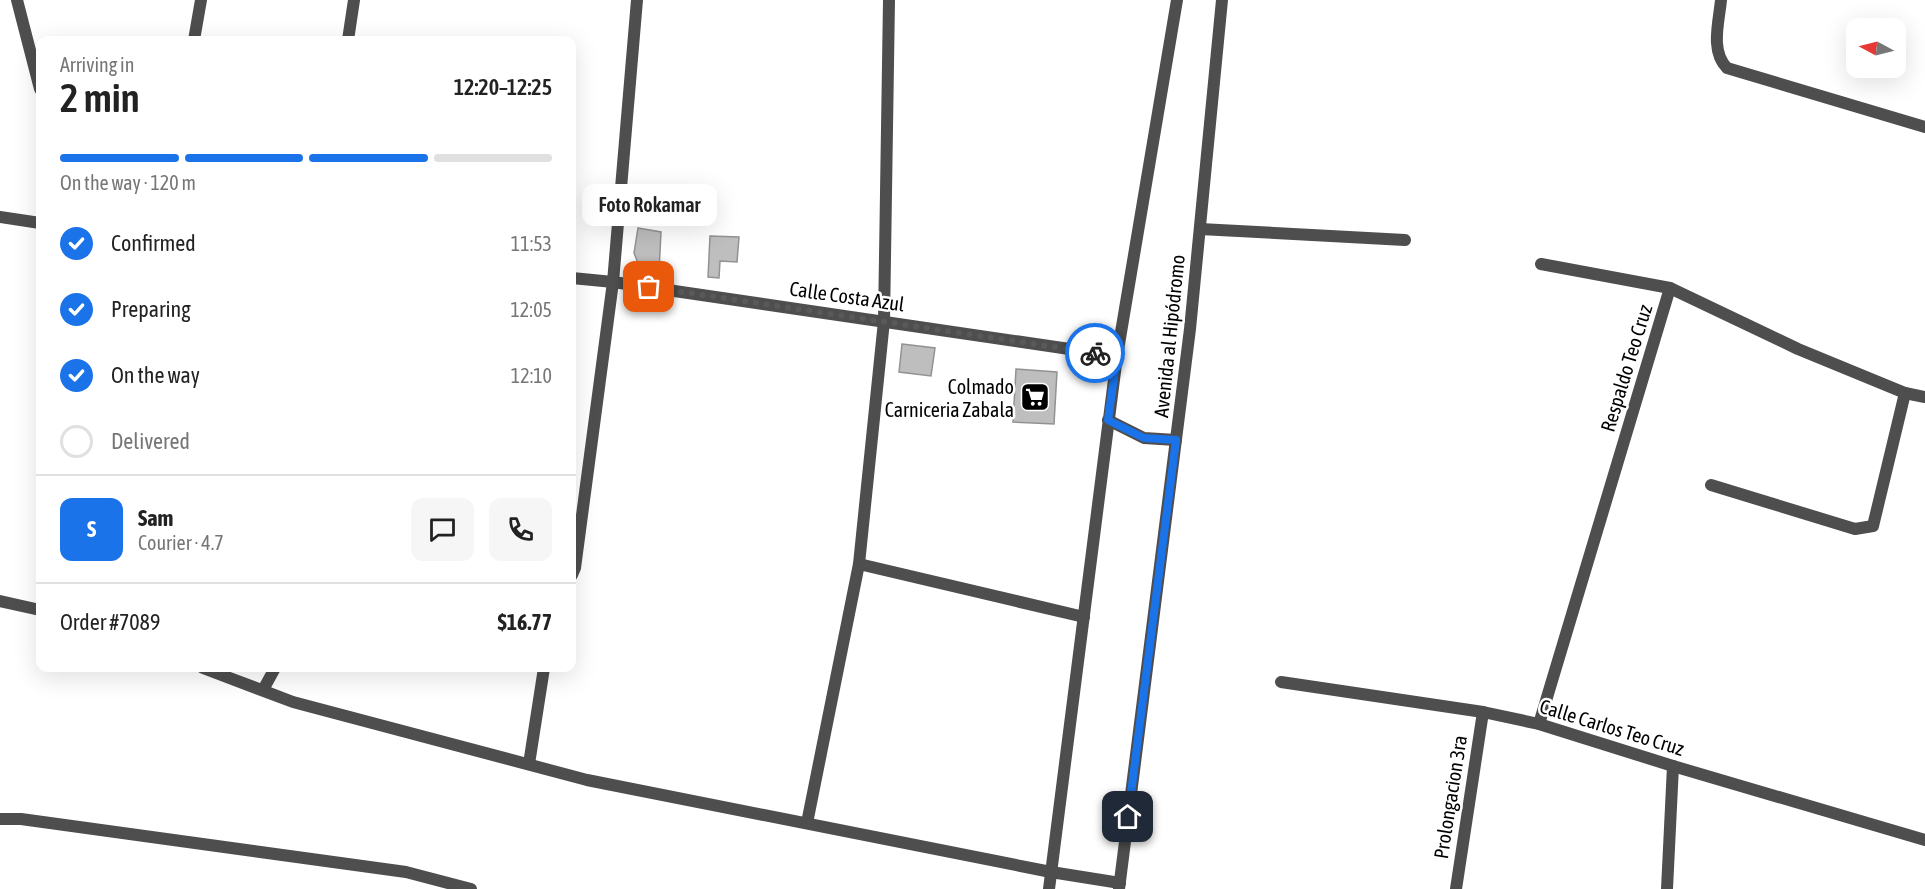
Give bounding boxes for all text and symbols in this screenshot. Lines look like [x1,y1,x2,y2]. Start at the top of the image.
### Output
north arrow [1846,18,1906,78]
map controls [1846,18,1906,78]
text: Arriving in [60,53,134,76]
text: 12:20–12:25 [454,74,552,100]
text: 2 min [60,76,140,120]
text: On the way · 120 m [60,171,196,194]
callout: Foto Rokamar [582,185,716,227]
text: Foto Rokamar [599,193,700,216]
icon: check [60,227,93,260]
text: Confirmed [111,230,196,256]
text: 11:53 [511,232,552,255]
street label: Avenida al Hipódromo [1149,253,1189,419]
pin [623,261,674,312]
icon: bag [632,270,665,303]
street label: Calle Costa Azul [788,277,907,316]
icon: check [60,293,93,326]
text: Preparing [111,296,191,322]
text: 12:05 [510,298,552,321]
street label: Respaldo Teo Cruz [1596,301,1656,435]
courier [1065,323,1125,383]
icon: bike [1079,337,1112,370]
icon: check [60,359,93,392]
text: On the way [111,362,200,388]
text: 12:10 [511,364,552,387]
place label: Colmado Carniceria Zabala [885,375,1014,421]
supermarket icon: Colmado Carniceria Zabala [1019,381,1051,413]
text: Delivered [111,428,190,454]
button: chat [411,498,474,561]
button: phone [489,498,552,561]
text: Sam [138,505,173,531]
text: S [87,516,96,542]
text: Courier · 4.7 [138,531,224,554]
text: Order #7089 [60,609,160,635]
text: $16.77 [497,609,552,635]
street label: Calle Carlos Teo Cruz [1537,694,1687,760]
street label: Prolongacion 3ra [1429,734,1471,860]
pin [1102,791,1153,842]
icon: home [1111,800,1144,833]

